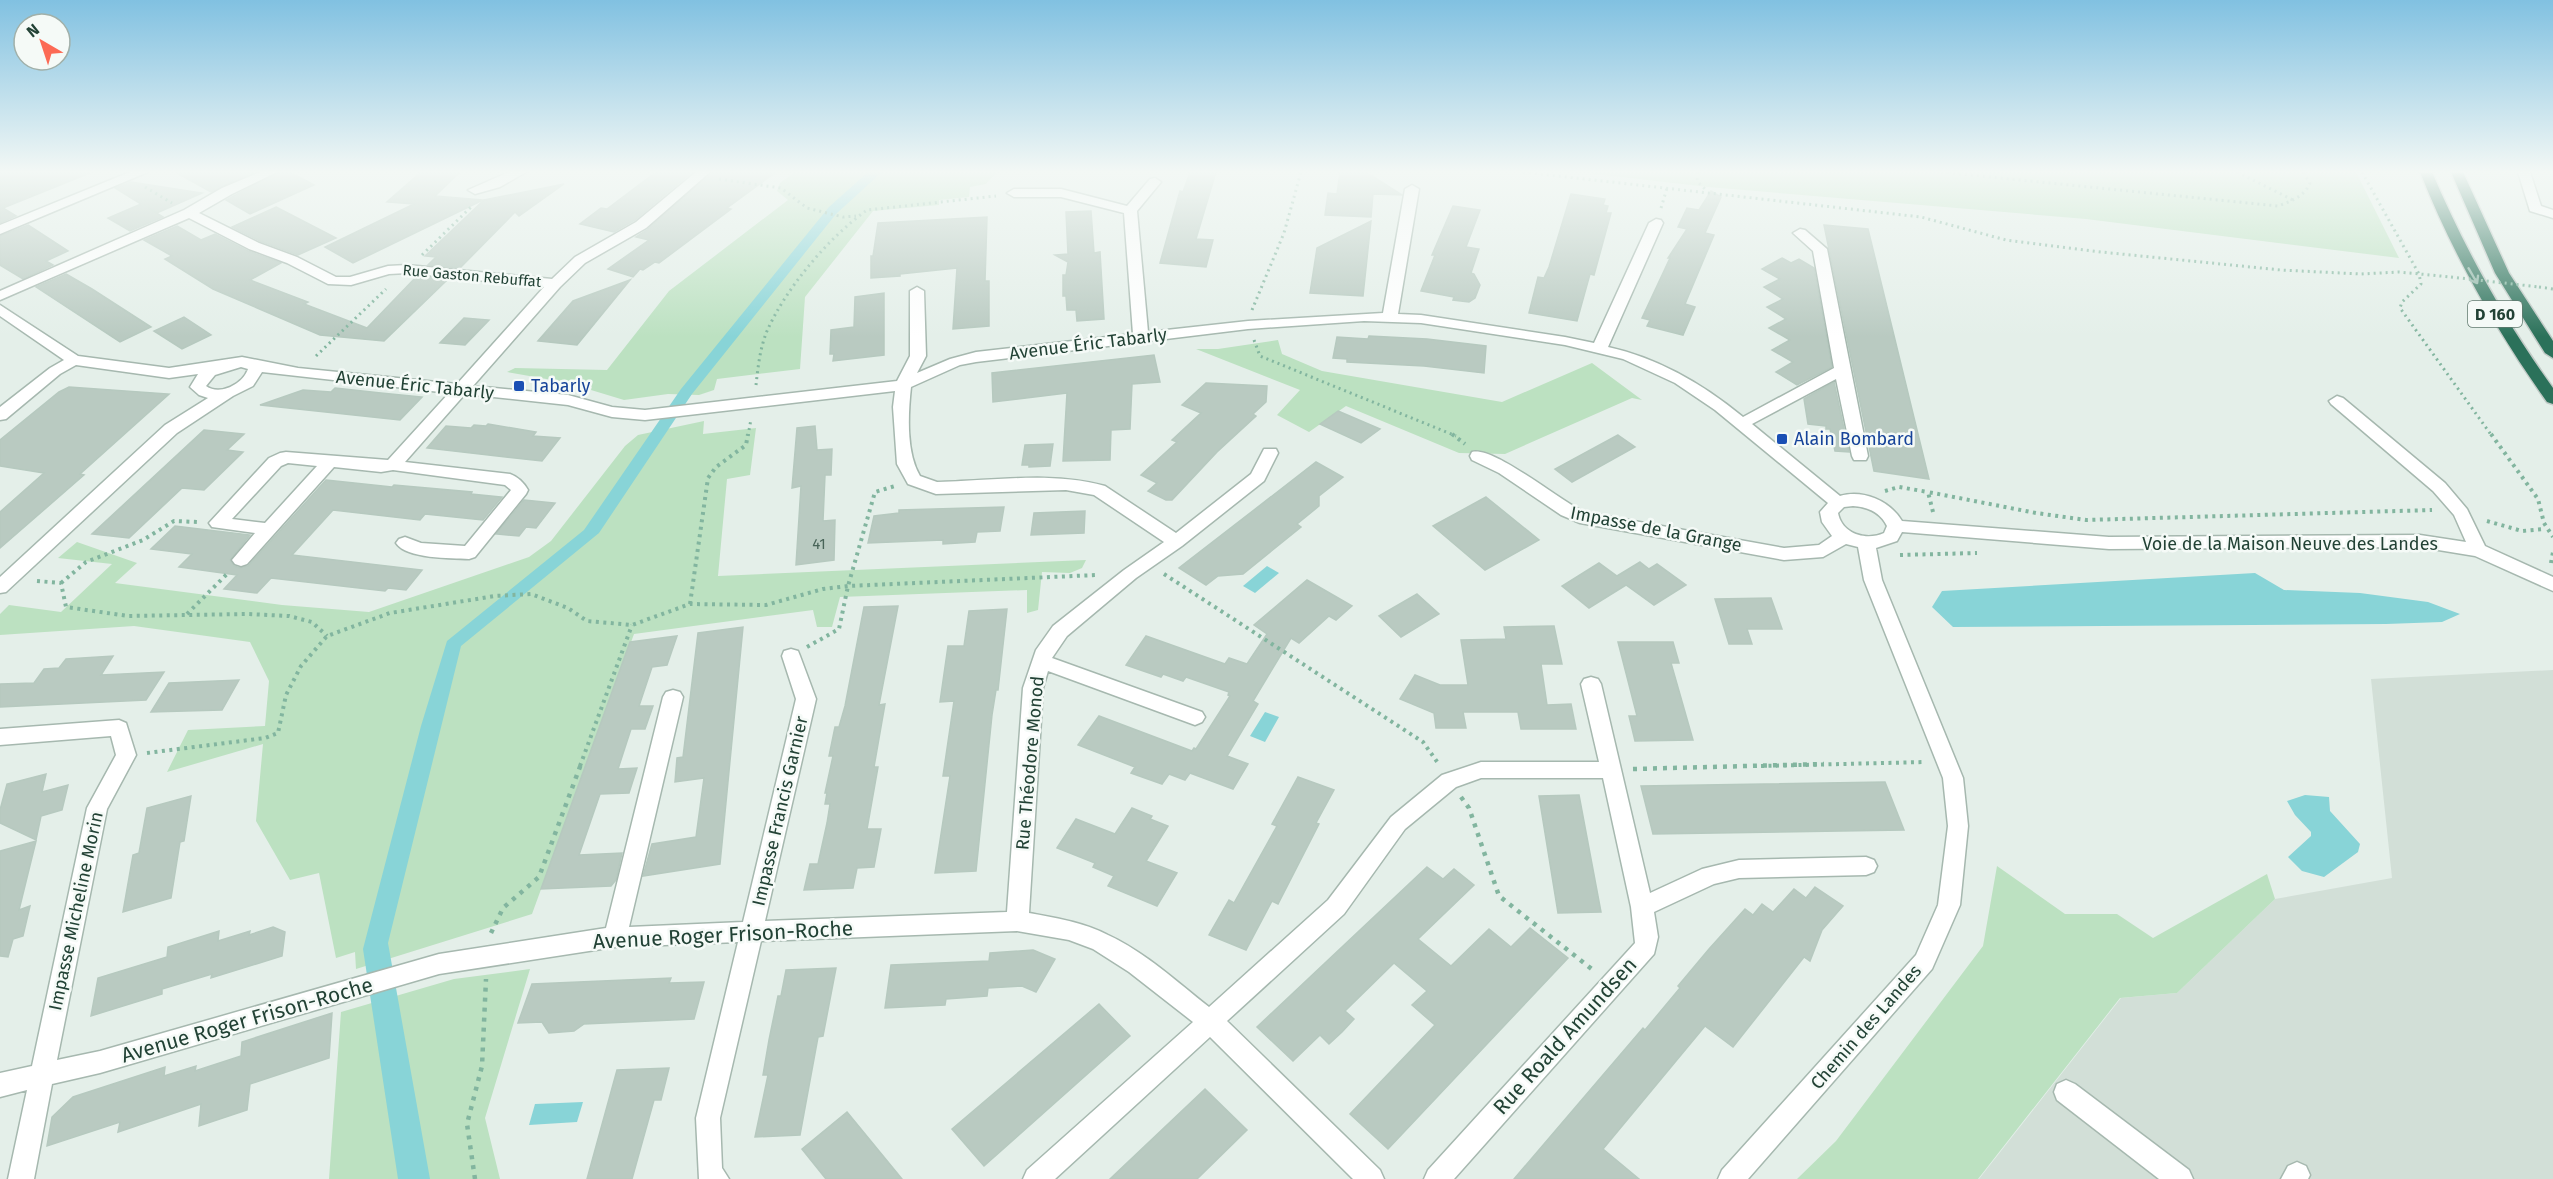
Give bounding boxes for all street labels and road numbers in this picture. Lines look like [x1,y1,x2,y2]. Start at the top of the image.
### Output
street label: Rue Gaston Rebuffat [402,261,543,291]
road number: D 160 [2468,301,2522,327]
street label: Avenue Éric Tabarly [1008,322,1168,365]
street label: Avenue Éric Tabarly [335,365,495,404]
street label: Impasse de la Grange [1568,502,1744,556]
street label: Voie de la Maison Neuve des Landes [2142,533,2438,555]
street label: Rue Théodore Monod [1011,675,1049,851]
street label: Impasse Francis Garnier [747,714,813,908]
street label: Impasse Micheline Morin [44,810,108,1012]
street label: Avenue Roger Frison-Roche [592,915,854,955]
street label: Rue Roald Amundsen [1488,952,1642,1120]
street label: Chemin des Landes [1806,960,1926,1094]
street label: Avenue Roger Frison-Roche [118,972,376,1068]

